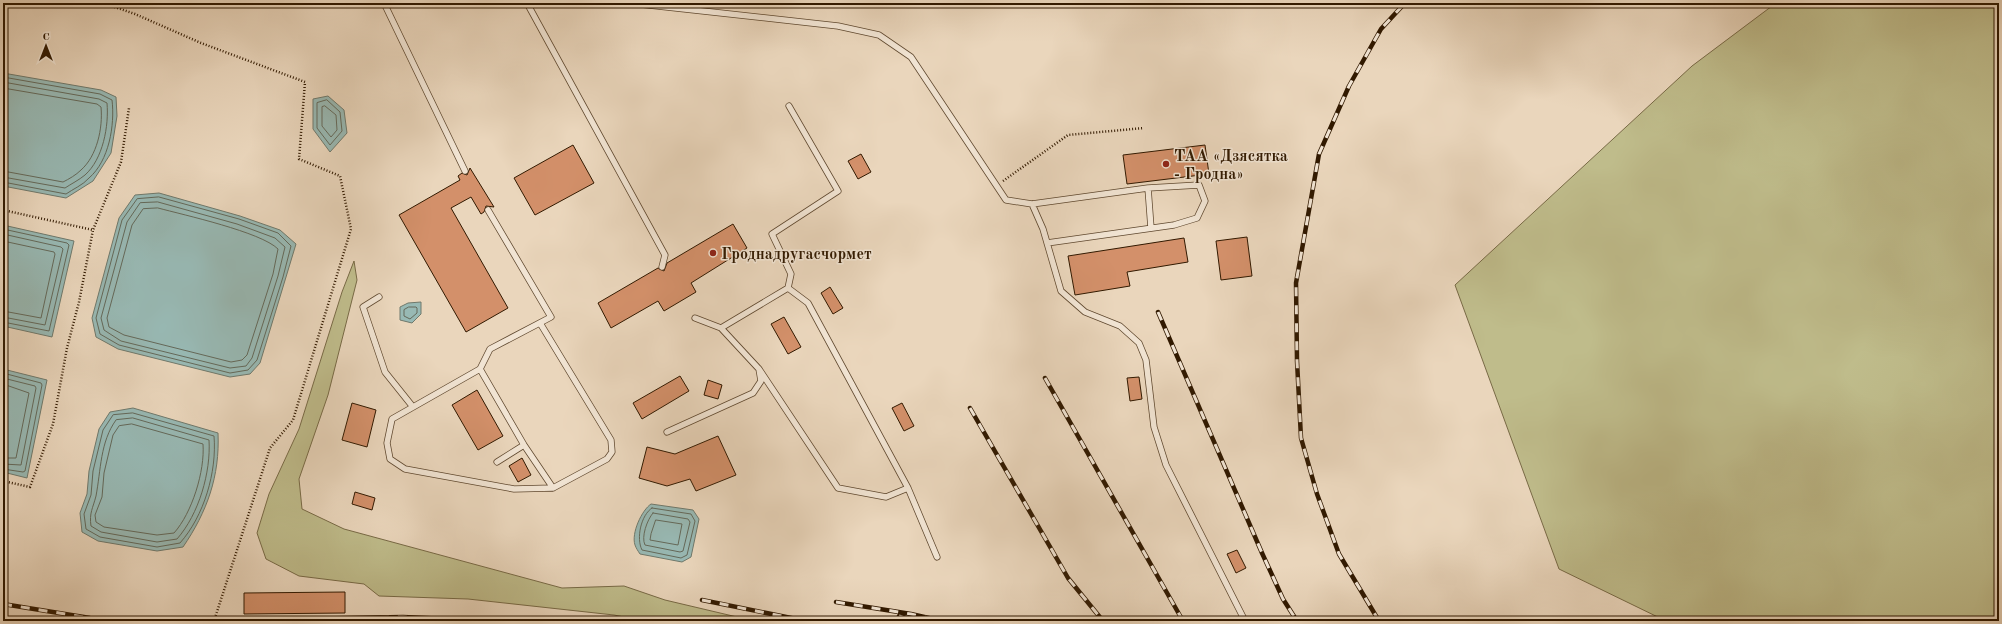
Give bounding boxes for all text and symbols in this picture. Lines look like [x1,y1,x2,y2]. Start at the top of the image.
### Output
north arrow [26,26,66,66]
text: С [42,32,50,43]
place label: ТАА «Дзясятка - Гродна» [1174,149,1288,183]
marker: ТАА «Дзясятка - Гродна» [1161,159,1171,169]
place label: Гроднадругасчормет [721,247,872,263]
marker: Гроднадругасчормет [708,248,718,258]

